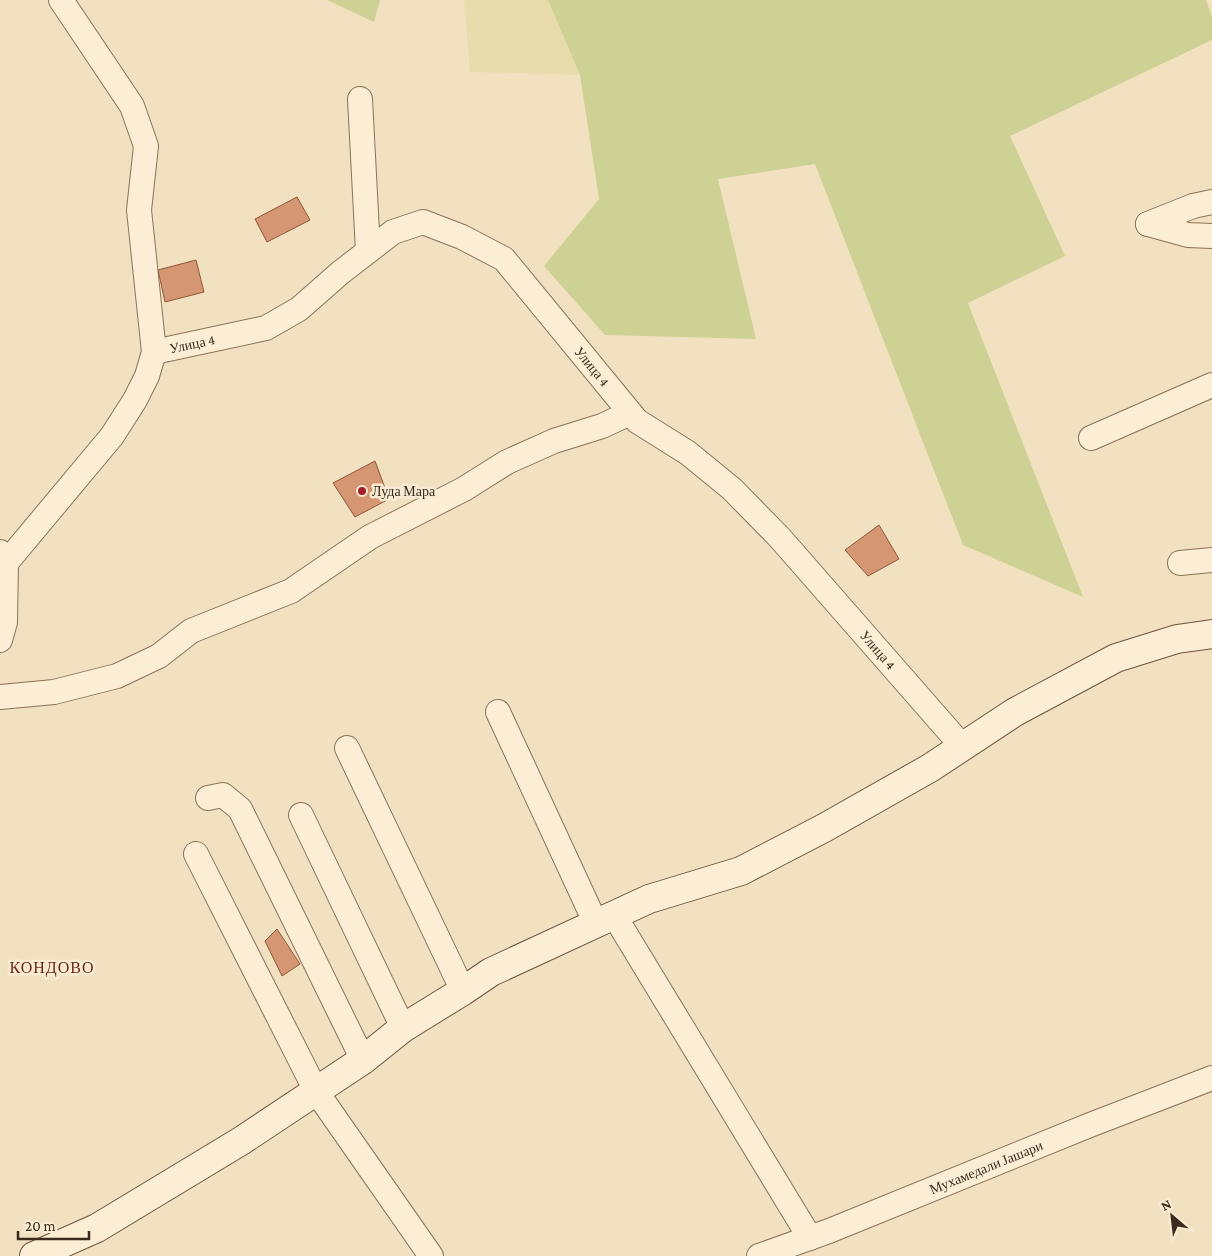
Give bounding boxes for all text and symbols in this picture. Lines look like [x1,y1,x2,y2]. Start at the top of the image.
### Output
street label: Улица 4 [168,331,216,357]
street label: Улица 4 [571,343,613,389]
place label: Луда Мара [372,483,436,499]
marker: Луда Мара [356,485,368,497]
street label: Улица 4 [857,627,899,673]
district label: КОНДОВО [9,959,95,977]
street label: Мухамедали Јашари [927,1137,1046,1197]
north arrow [1147,1191,1197,1241]
text: N [1158,1195,1174,1214]
scale bar [18,1208,89,1240]
text: 20 m [25,1218,56,1234]

